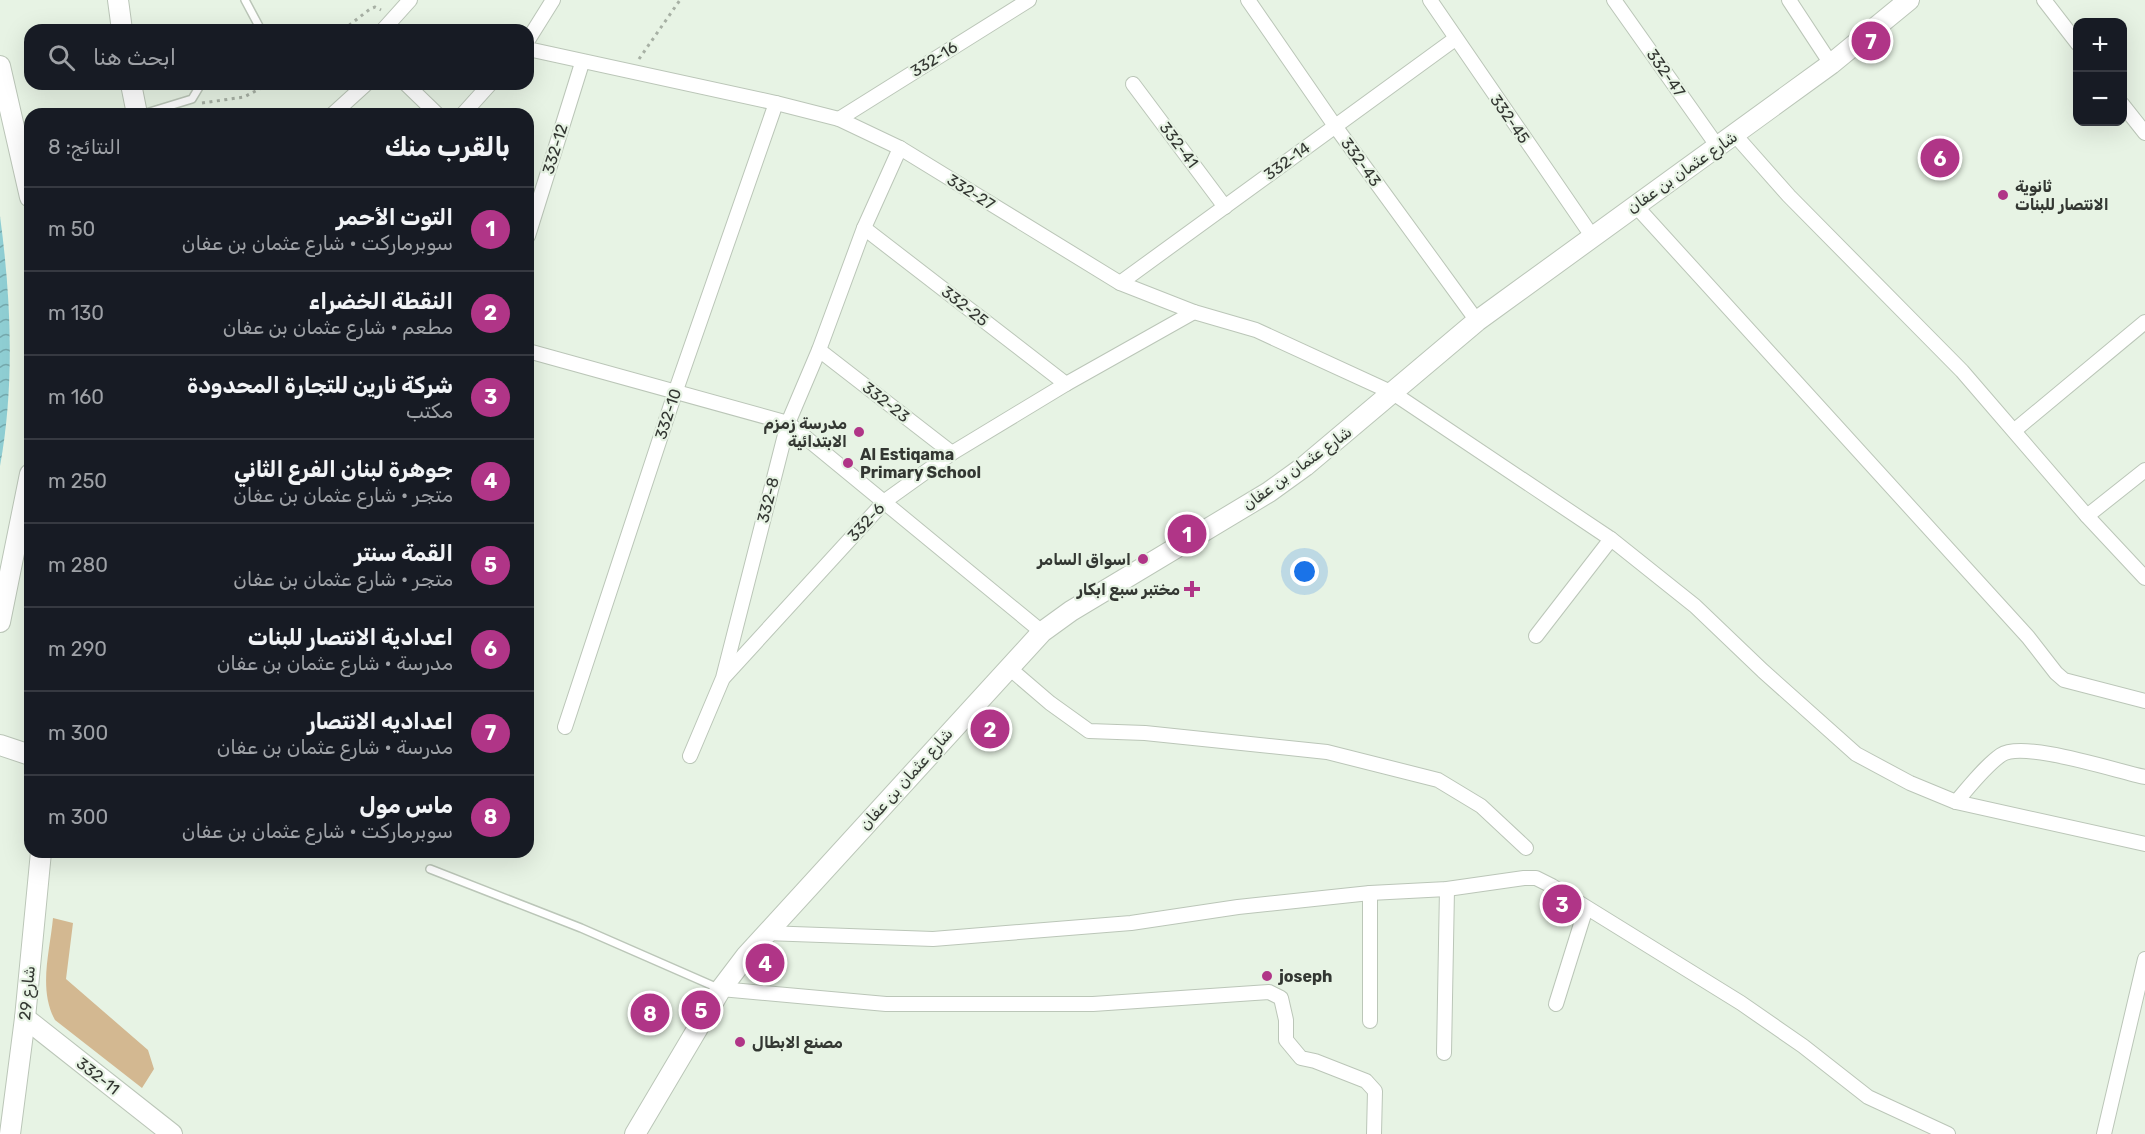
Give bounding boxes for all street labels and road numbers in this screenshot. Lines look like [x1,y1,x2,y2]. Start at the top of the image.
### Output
street label: 332-16 [907,37,961,81]
street label: 332-47 [1643,45,1689,101]
street label: 332-45 [1486,91,1534,147]
street label: 332-41 [1156,118,1202,172]
street label: 332-12 [538,122,572,176]
street label: شارع عثمان بن عفان [1623,127,1742,219]
street label: 332-43 [1337,134,1385,190]
street label: 332-14 [1260,138,1314,184]
street label: 332-27 [944,170,998,214]
street label: 332-25 [938,282,992,330]
street label: 332-23 [859,378,913,426]
street label: 332-10 [651,386,685,442]
street label: شارع عثمان بن عفان [1239,422,1357,516]
street label: 332-8 [753,475,783,525]
street label: 332-6 [843,499,889,545]
street label: شارع عثمان بن عفان [855,724,958,835]
street label: شارع 29 [15,965,41,1021]
street label: 332-11 [73,1053,123,1099]

